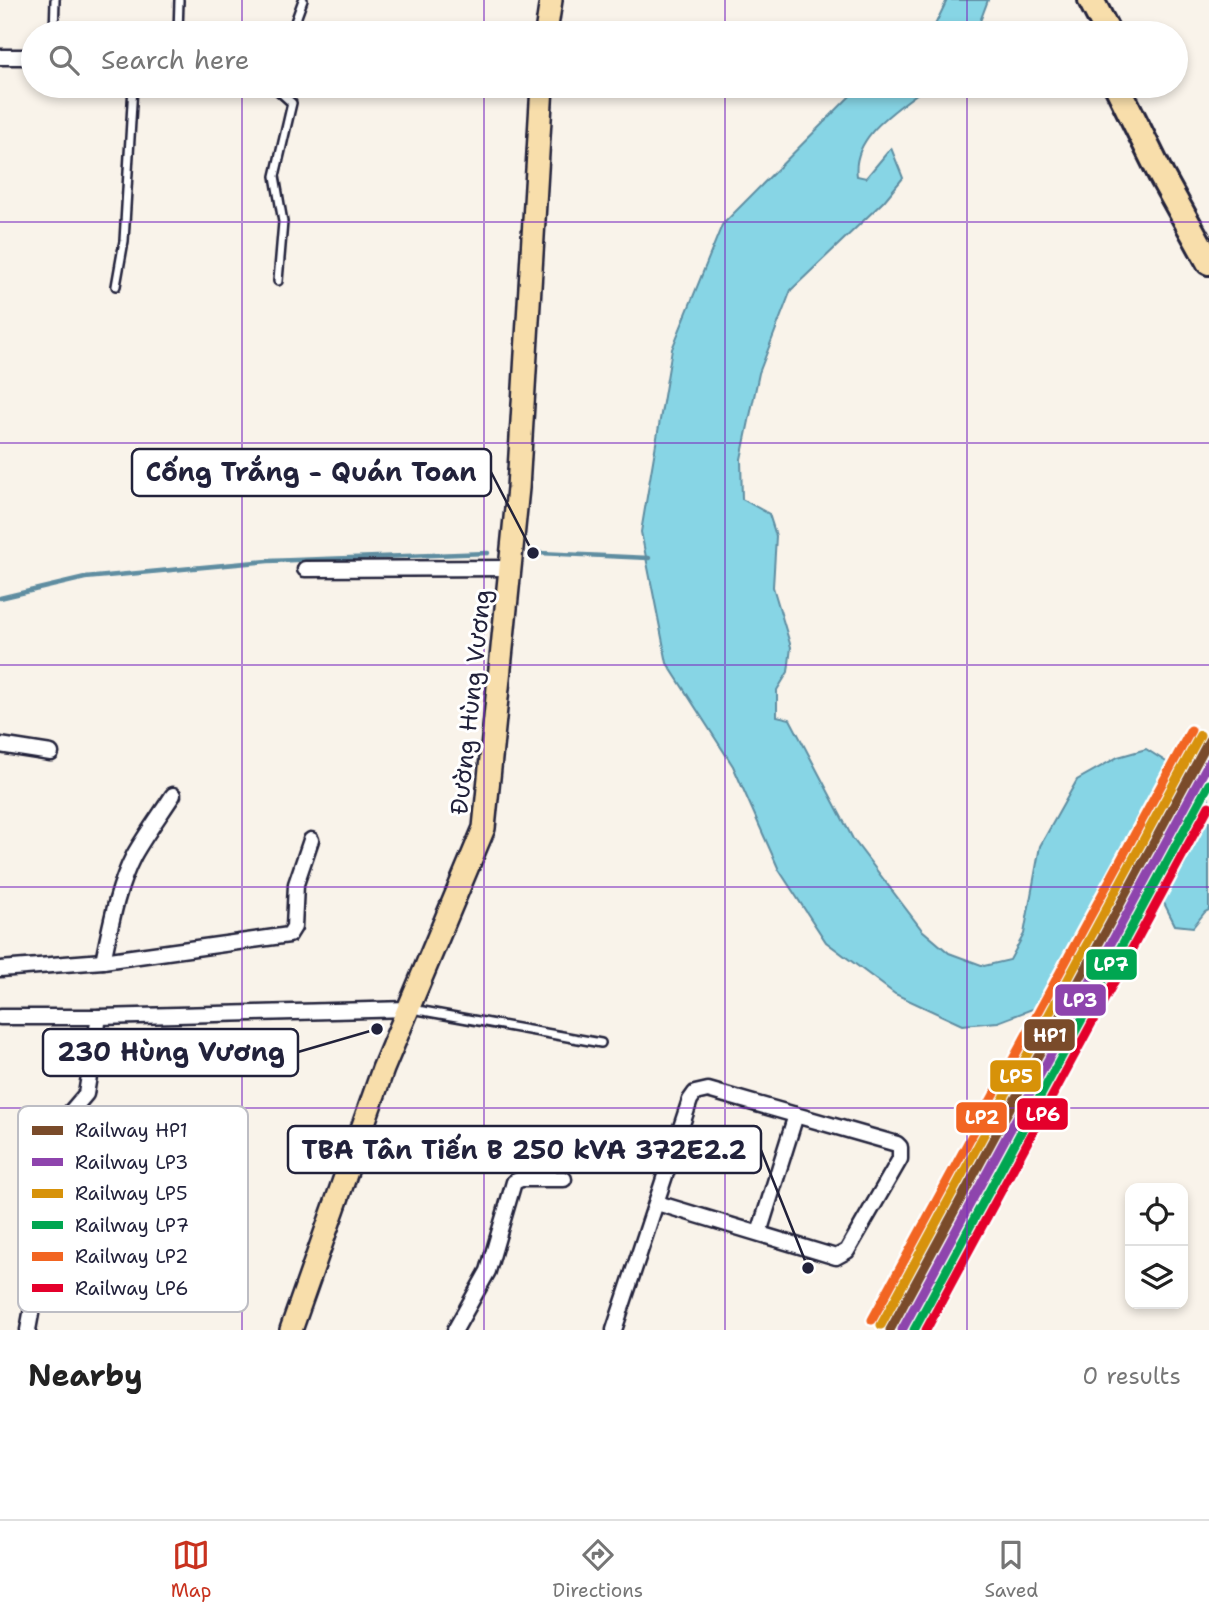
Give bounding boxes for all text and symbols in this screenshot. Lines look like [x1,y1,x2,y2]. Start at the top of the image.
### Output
search box [21,21,1188,98]
icon: search [45,41,83,79]
text: Search here [101,42,250,77]
callout: Cống Trắng - Quán Toan [132,449,491,496]
text: Cống Trắng - Quán Toan [146,454,476,489]
street label: Đường Hùng Vương [443,588,499,816]
line badge: LP7 [1085,948,1138,981]
text: LP7 [1093,952,1129,977]
line badge: LP3 [1054,983,1107,1017]
text: LP3 [1063,988,1097,1013]
line badge: HP1 [1023,1018,1076,1052]
text: HP1 [1033,1023,1067,1048]
callout: 230 Hùng Vương [43,1029,298,1076]
text: 230 Hùng Vương [57,1034,285,1069]
line badge: LP5 [989,1059,1042,1093]
text: LP5 [999,1064,1033,1089]
line badge: LP6 [1016,1097,1069,1131]
line badge: LP2 [955,1101,1008,1134]
text: LP6 [1026,1102,1060,1127]
text: LP2 [965,1105,999,1130]
legend [18,1106,248,1312]
text: Railway HP1 [75,1118,188,1143]
callout: TBA Tân Tiến B 250 kVA 372E2.2 [288,1126,761,1173]
text: TBA Tân Tiến B 250 kVA 372E2.2 [302,1132,747,1167]
text: Railway LP3 [75,1150,188,1175]
text: Railway LP5 [75,1181,188,1206]
map controls [1125,1183,1188,1309]
button: locate [1125,1183,1188,1246]
text: Railway LP7 [75,1213,189,1238]
text: Railway LP2 [75,1244,188,1269]
button: layers [1125,1246,1188,1309]
text: Railway LP6 [75,1276,189,1301]
text: Nearby [28,1355,143,1396]
text: 0 results [1082,1361,1181,1391]
tab: Map [171,1536,211,1603]
tab: Directions [553,1536,643,1603]
tab: Saved [984,1536,1038,1603]

